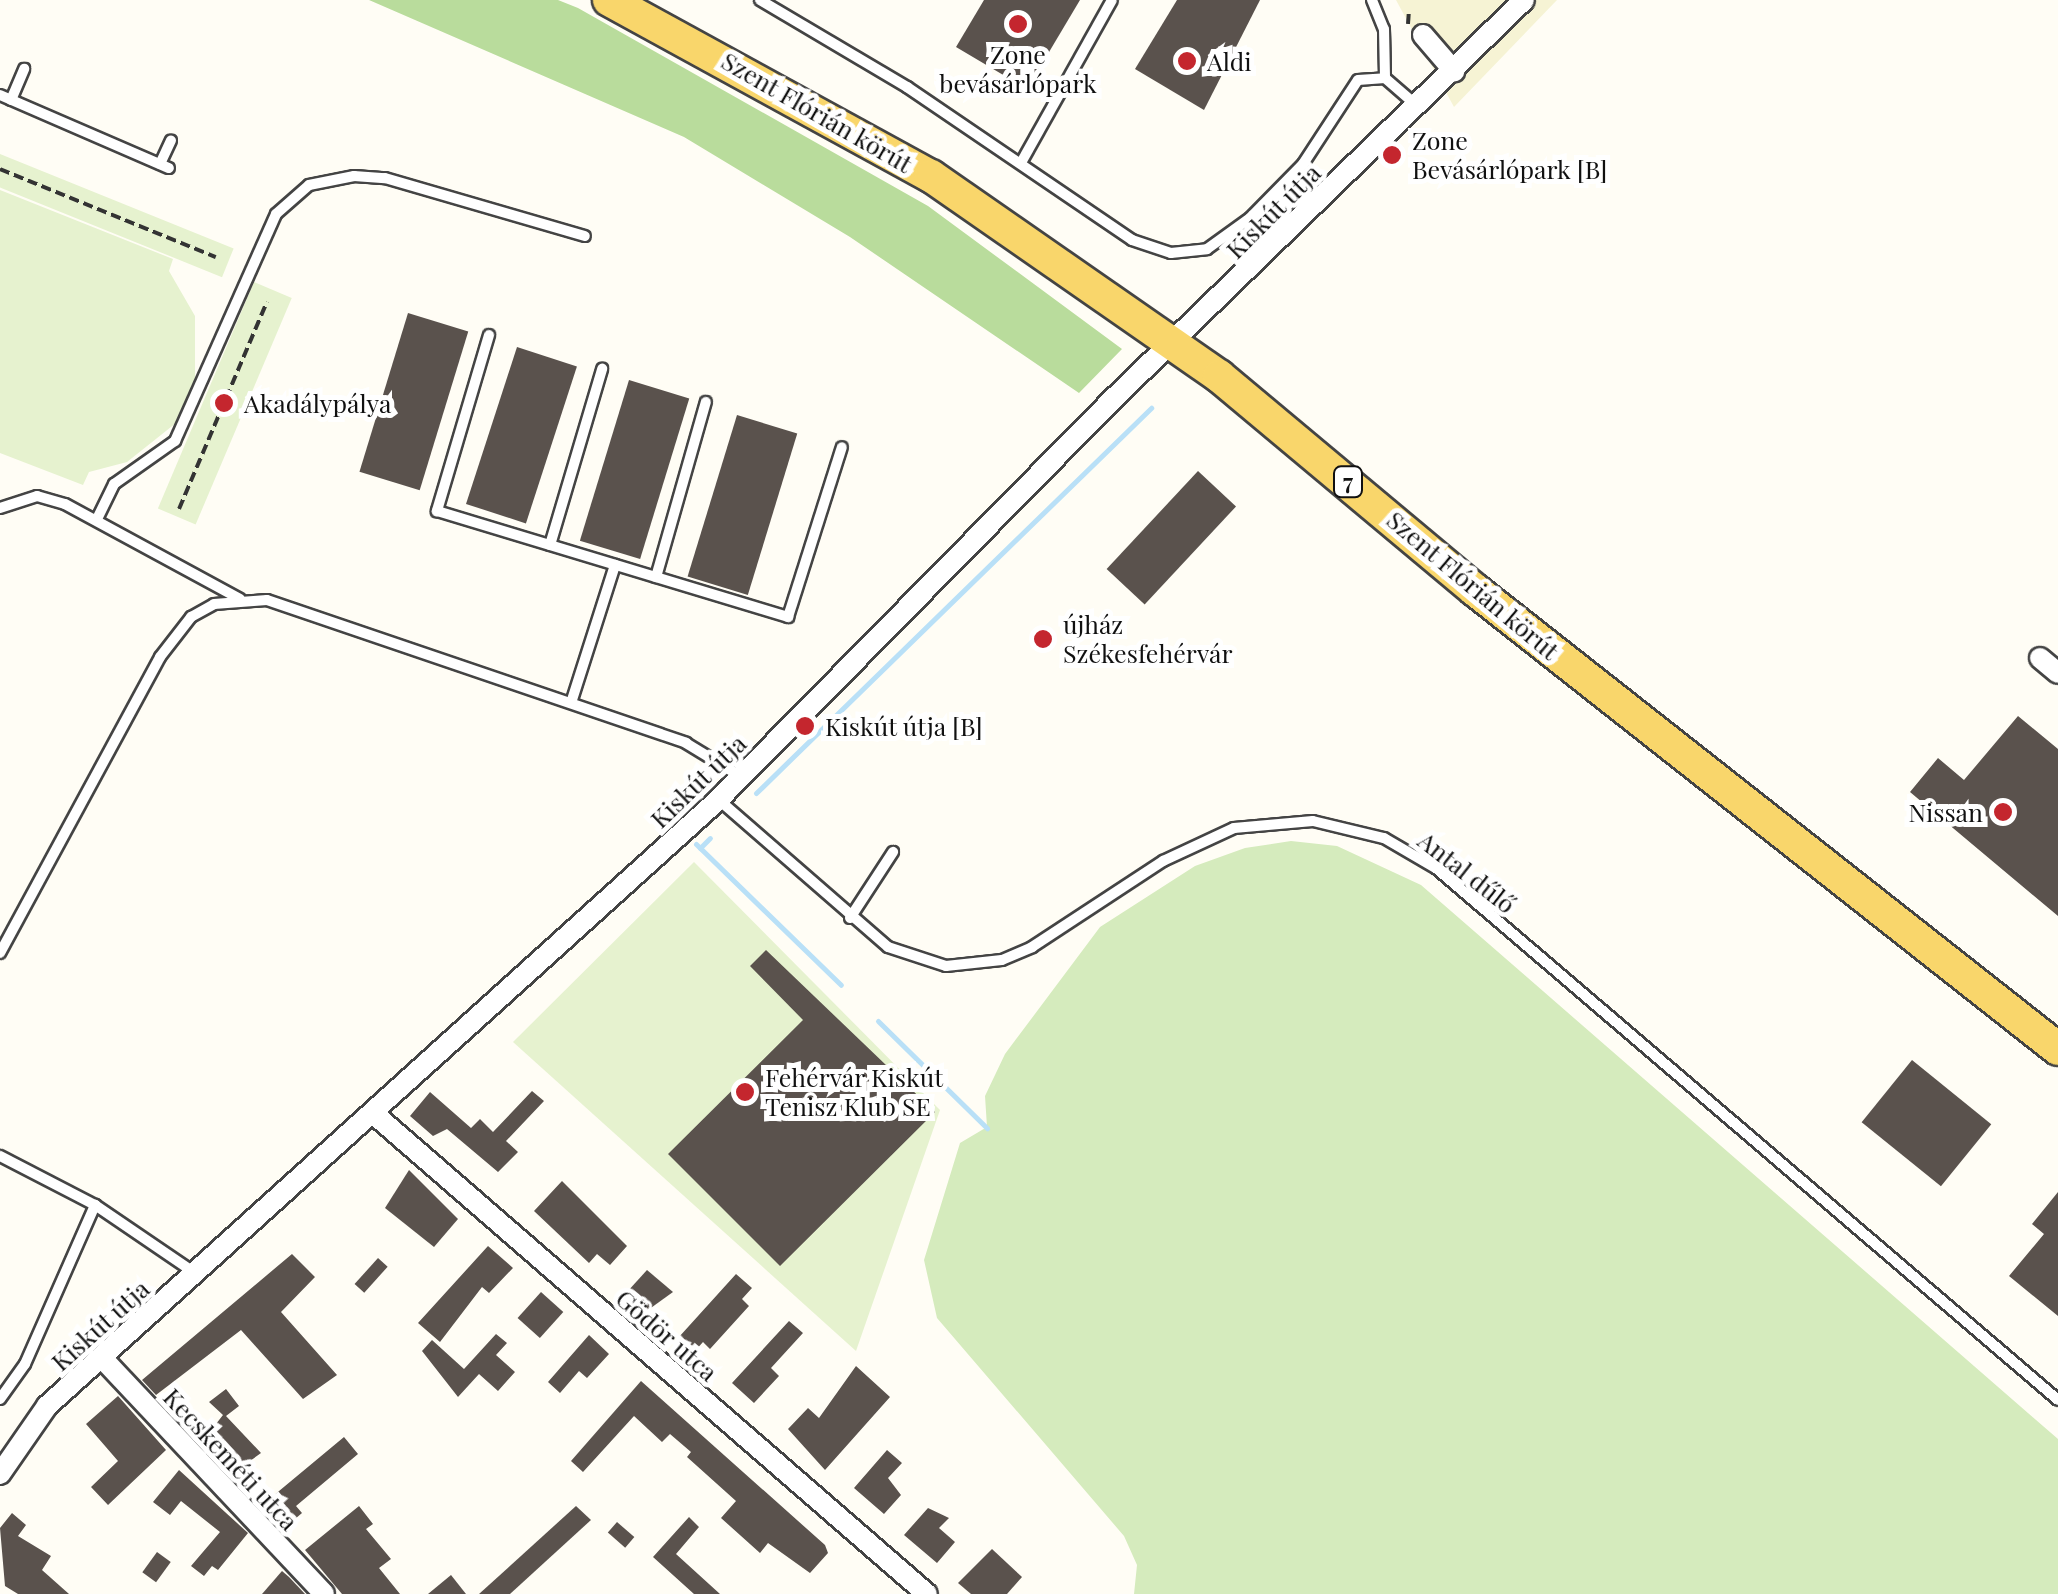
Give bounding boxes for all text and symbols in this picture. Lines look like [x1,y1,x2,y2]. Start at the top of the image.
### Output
marker: Zone bevásárlópark [1007,13,1029,35]
place label: Zone bevásárlópark [939,40,1097,99]
street label: Szent Flórián körút [716,45,918,179]
place label: Aldi [1207,46,1251,76]
marker: Aldi [1176,50,1198,72]
place label: Zone Bevásárlópark [B] [1412,126,1608,185]
marker: Zone Bevásárlópark [B] [1381,144,1403,166]
street label: Kiskút útja [1219,157,1327,265]
place label: Akadálypálya [244,388,391,418]
marker: Akadálypálya [213,392,235,414]
road number: 7 [1330,465,1366,499]
street label: Szent Flórián körút [1381,504,1565,666]
place label: újház Székesfehérvár [1063,610,1233,669]
marker: újház Székesfehérvár [1032,628,1054,650]
place label: Kiskút útja [B] [825,711,983,741]
marker: Kiskút útja [B] [794,715,816,737]
street label: Kiskút útja [644,728,752,834]
place label: Nissan [1909,797,1983,827]
marker: Nissan [1992,801,2014,823]
street label: Antal dűlő [1412,825,1522,919]
place label: Fehérvár Kiskút Tenisz Klub SE [765,1063,944,1122]
marker: Fehérvár Kiskút Tenisz Klub SE [734,1081,756,1103]
street label: Kiskút útja [45,1273,155,1377]
street label: Gödör utca [610,1283,724,1387]
street label: Kecskeméti utca [158,1382,304,1536]

